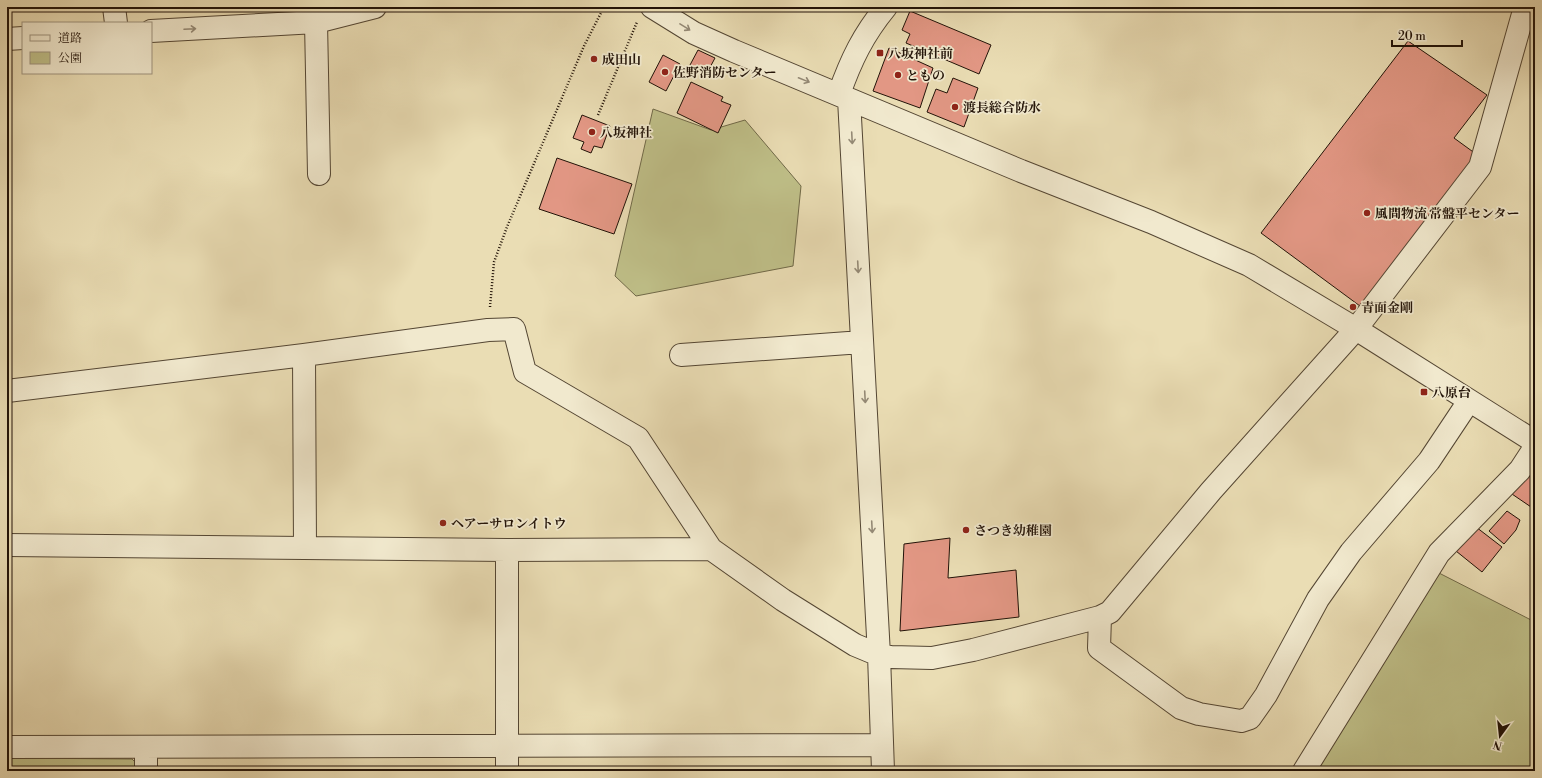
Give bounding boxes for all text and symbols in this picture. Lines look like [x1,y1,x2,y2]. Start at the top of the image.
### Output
legend [22,22,152,74]
scale bar [1392,22,1462,48]
one-way arrow [679,24,691,32]
one-way arrow [183,25,196,33]
text: 20 m [1398,29,1426,44]
text: 道路 [58,31,82,46]
place label: 八坂神社前 [888,46,953,62]
marker: 八坂神社前 [875,48,885,58]
text: 公園 [58,51,82,66]
place label: 成田山 [602,52,641,68]
marker: 成田山 [589,54,599,64]
place label: 佐野消防センター [673,65,776,81]
marker: 佐野消防センター [660,67,670,77]
place label: ともの [906,68,945,84]
marker: ともの [893,70,903,80]
one-way arrow [798,77,810,84]
place label: 渡長総合防水 [963,100,1041,116]
marker: 渡長総合防水 [950,102,960,112]
place label: 八坂神社 [600,125,652,141]
marker: 八坂神社 [587,127,597,137]
one-way arrow [848,131,855,144]
place label: 風間物流 常盤平センター [1375,206,1520,222]
marker: 風間物流 常盤平センター [1362,208,1372,218]
one-way arrow [855,260,862,273]
place label: 青面金剛 [1361,300,1413,316]
marker: 青面金剛 [1348,302,1358,312]
place label: 八原台 [1432,385,1471,401]
marker: 八原台 [1419,387,1429,397]
one-way arrow [861,390,868,403]
place label: ヘアーサロンイトウ [451,516,567,532]
marker: ヘアーサロンイトウ [438,518,448,528]
one-way arrow [868,520,875,533]
place label: さつき幼稚園 [974,523,1052,539]
marker: さつき幼稚園 [961,525,971,535]
north arrow [1480,716,1520,756]
text: N [1491,737,1504,753]

